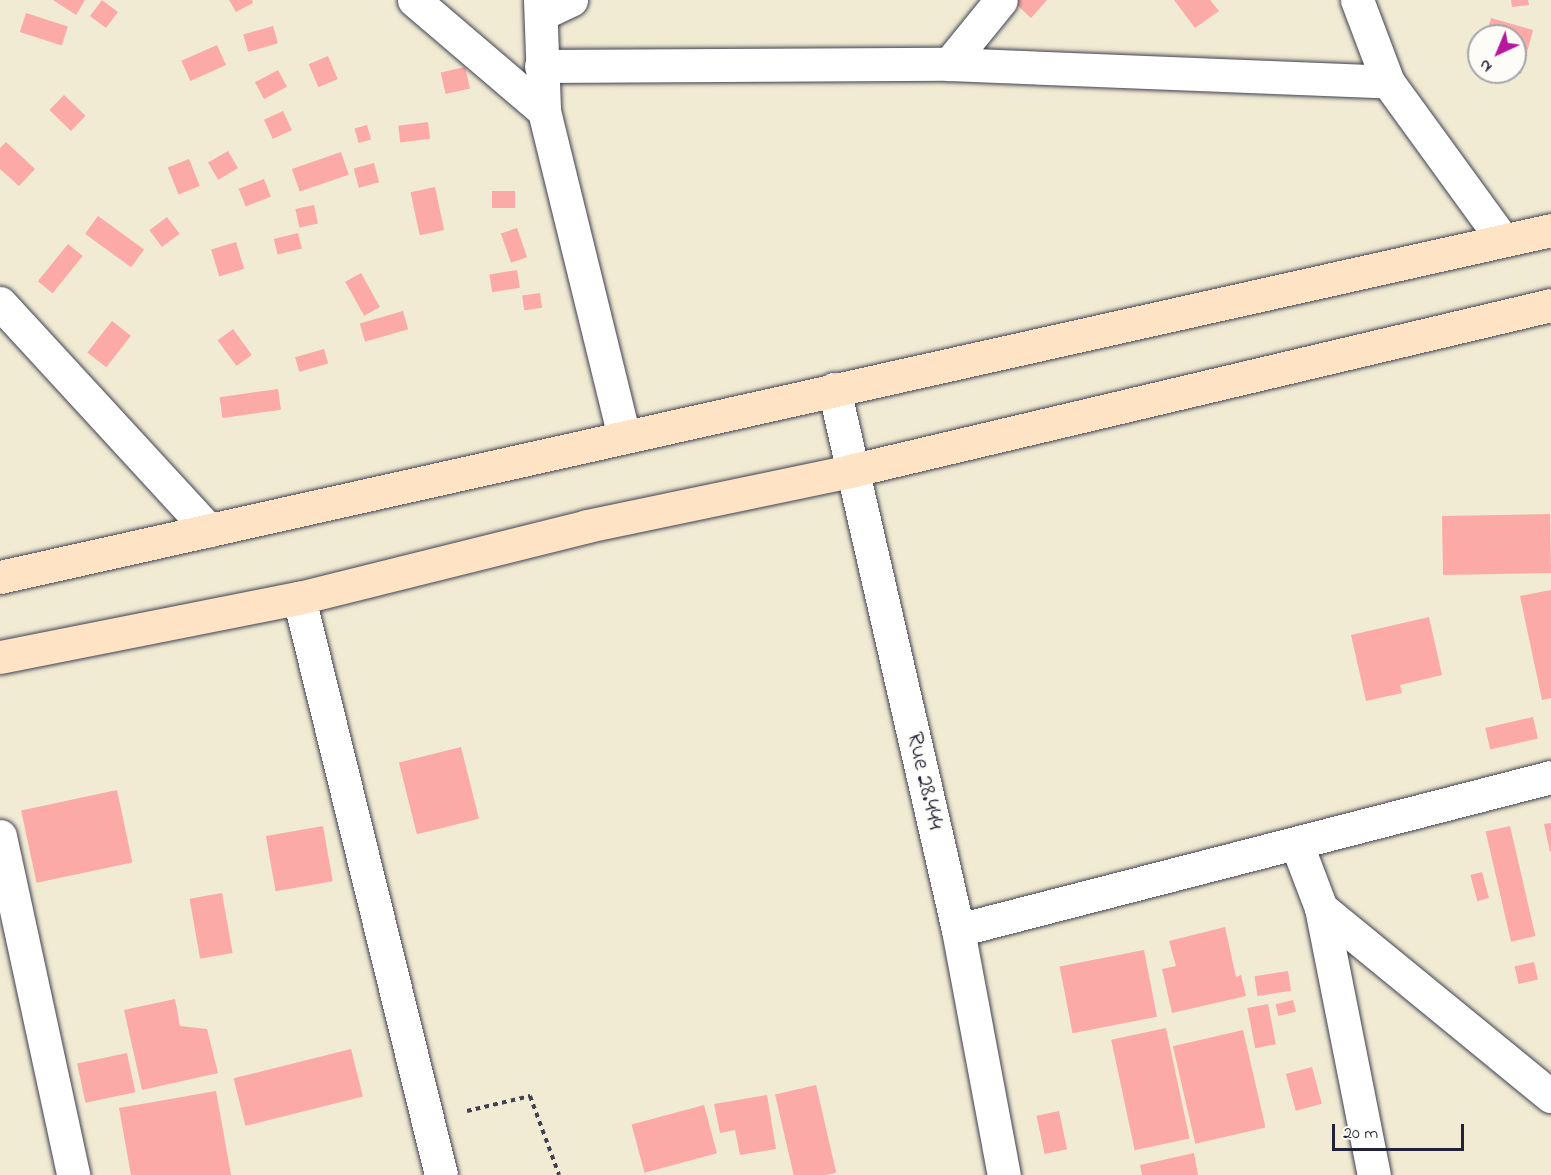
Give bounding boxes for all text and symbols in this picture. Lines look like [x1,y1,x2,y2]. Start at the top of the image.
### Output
north arrow [1467,24,1527,84]
text: N [1474,53,1498,78]
street label: Rue 28.444 [899,729,949,833]
scale bar [1335,1112,1467,1150]
text: 20 m [1343,1121,1378,1147]

